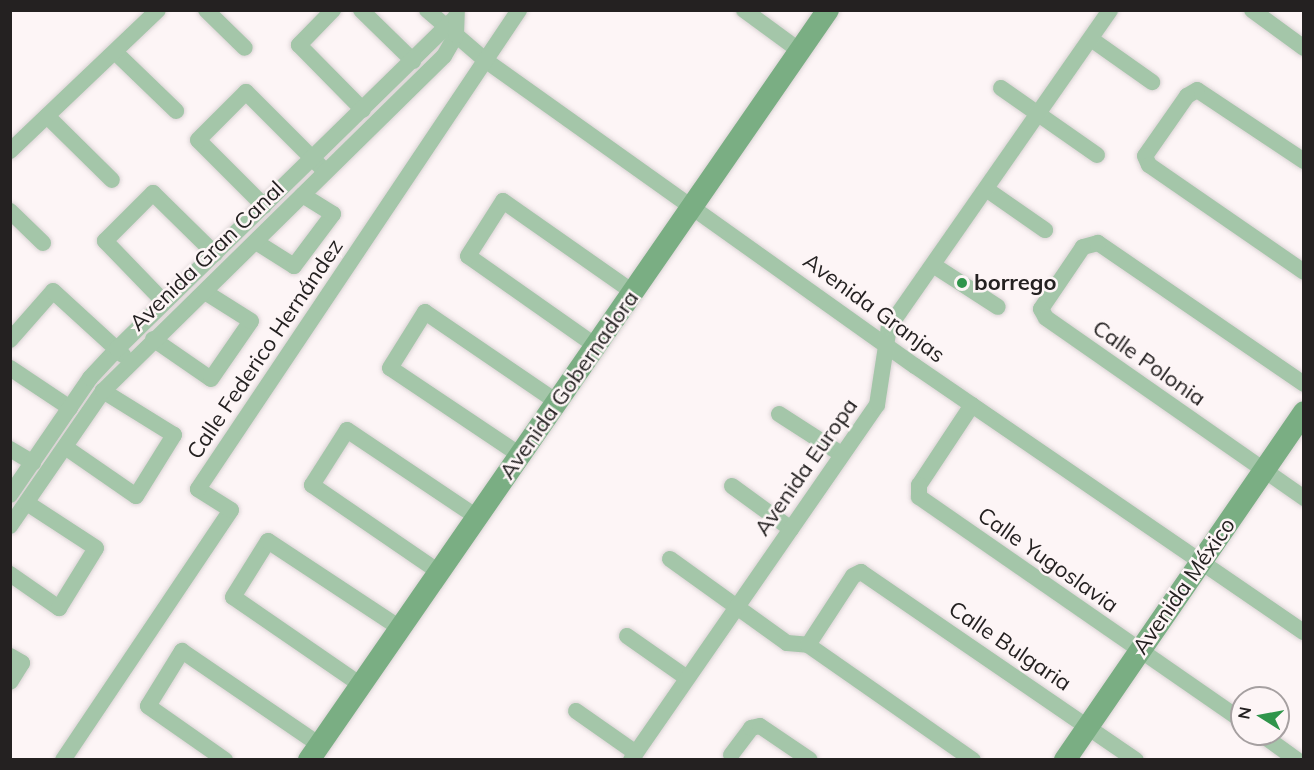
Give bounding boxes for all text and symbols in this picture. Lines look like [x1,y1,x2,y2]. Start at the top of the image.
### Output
street label: Avenida Gran Canal [124,176,290,336]
street label: Calle Federico Hernández [181,234,349,464]
street label: Avenida Granjas [798,248,950,368]
place label: borrego [974,270,1057,296]
marker: borrego [955,276,969,290]
street label: Avenida Gobernadora [494,286,644,484]
street label: Calle Polonia [1088,314,1210,412]
street label: Avenida Europa [749,393,863,541]
street label: Calle Yugoslavia [973,502,1123,618]
street label: Avenida México [1127,513,1241,659]
street label: Calle Bulgaria [944,595,1076,697]
north arrow [1230,686,1290,746]
text: N [1233,705,1255,721]

